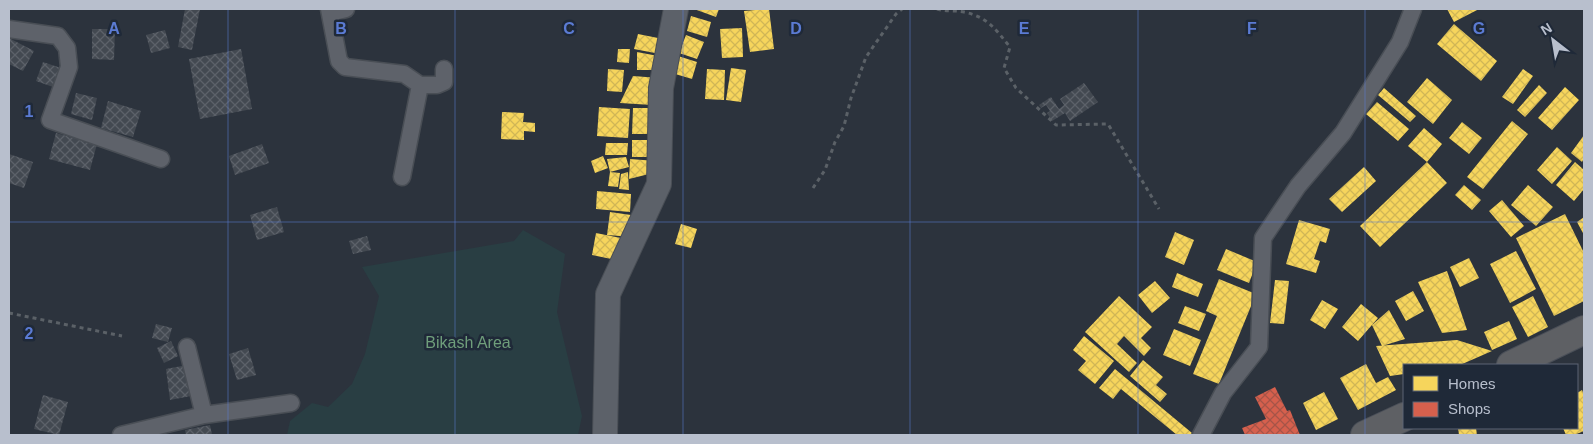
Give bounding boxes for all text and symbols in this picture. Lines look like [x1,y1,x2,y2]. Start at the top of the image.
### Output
north arrow [1528,15,1578,65]
text: N [1538,19,1555,38]
text: A [108,20,120,37]
text: B [335,20,347,37]
text: C [563,20,575,37]
text: D [790,20,802,37]
text: E [1019,20,1030,37]
text: F [1247,20,1257,37]
text: G [1473,20,1485,37]
text: 1 [25,103,34,120]
text: 2 [25,325,34,342]
park label: Bikash Area [425,334,511,351]
legend [1403,364,1578,429]
text: Homes [1448,375,1496,392]
text: Shops [1448,400,1491,417]

